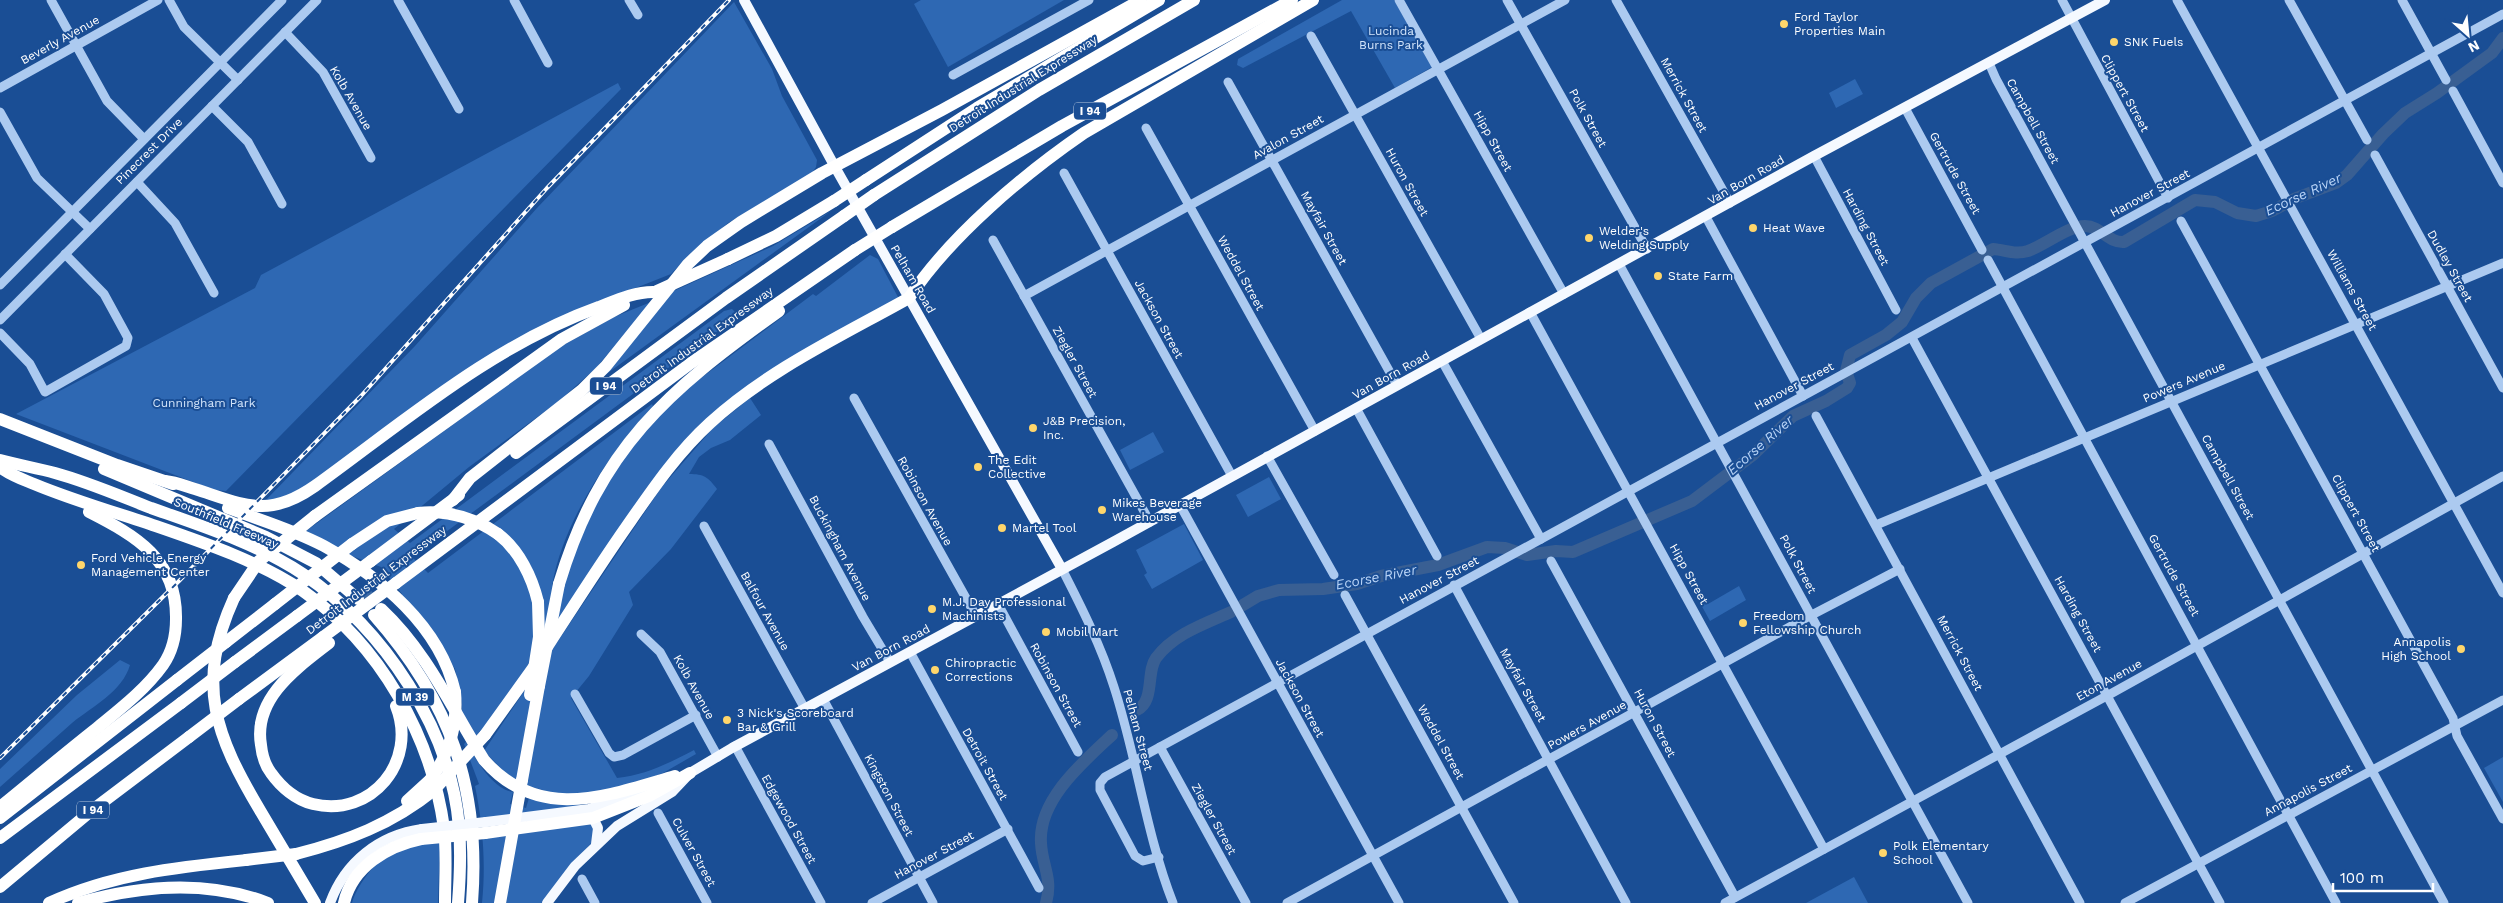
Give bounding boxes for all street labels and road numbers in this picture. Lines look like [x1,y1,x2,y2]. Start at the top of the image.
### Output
street label: Beverly Avenue [18,13,102,67]
street label: Detroit Industrial Expressway [946,32,1100,136]
street label: Clippert Street [2098,52,2152,134]
street label: Merrick Street [1658,55,1710,135]
street label: Kolb Avenue [327,63,375,133]
street label: Campbell Street [2004,76,2062,166]
street label: Polk Street [1566,86,1610,150]
road number: I 94 [1074,102,1106,120]
street label: Hipp Street [1471,108,1515,174]
street label: Avalon Street [1250,112,1326,162]
street label: Pinecrest Drive [113,115,185,187]
street label: Gertrude Street [1927,129,1983,217]
street label: Huron Street [1383,146,1431,218]
street label: Van Born Road [1705,152,1787,208]
street label: Hanover Street [2108,166,2192,220]
street label: Harding Street [1840,186,1892,268]
street label: Mayfair Street [1298,189,1350,267]
street label: Dudley Street [2424,228,2476,304]
street label: Weddel Street [1215,233,1267,313]
street label: Pelham Road [888,242,938,316]
street label: Williams Street [2324,247,2380,333]
street label: Jackson Street [1132,277,1186,361]
street label: Detroit Industrial Expressway [628,283,776,396]
street label: Ziegler Street [1050,324,1100,400]
street label: Van Born Road [1350,348,1432,402]
street label: Powers Avenue [2141,358,2227,406]
street label: Hanover Street [1752,359,1836,413]
road number: I 94 [590,378,622,394]
street label: Campbell Street [2199,432,2257,522]
street label: Robinson Avenue [895,454,955,548]
street label: Clippert Street [2329,472,2383,554]
street label: Buckingham Avenue [806,493,874,603]
street label: Southfield Freeway [171,495,281,552]
street label: Detroit Industrial Expressway [303,522,450,637]
street label: Gertrude Street [2146,531,2202,619]
street label: Polk Street [1777,532,1819,596]
street label: Hipp Street [1667,541,1711,607]
street label: Hanover Street [1397,553,1481,607]
street label: Balfour Avenue [738,569,793,653]
street label: Harding Street [2051,573,2105,655]
street label: Merrick Street [1934,613,1986,693]
street label: Van Born Road [850,622,932,674]
street label: Robinson Street [1027,640,1085,730]
street label: Mayfair Street [1497,646,1549,724]
street label: Kolb Avenue [670,652,718,722]
street label: Jackson Street [1273,656,1327,740]
street label: Eton Avenue [2074,656,2144,704]
street label: Huron Street [1631,686,1679,760]
street label: Pelham Street [1120,688,1156,772]
road number: M 39 [396,689,434,706]
street label: Powers Avenue [1545,698,1629,752]
street label: Weddel Street [1415,702,1467,782]
street label: Detroit Street [959,725,1011,803]
street label: Kingston Street [861,752,917,838]
street label: Annapolis Street [2262,761,2354,819]
street label: Edgewood Street [759,772,819,866]
street label: Ziegler Street [1189,781,1239,857]
road number: I 94 [77,802,109,818]
street label: Culver Street [669,815,719,889]
street label: Hanover Street [892,828,976,882]

